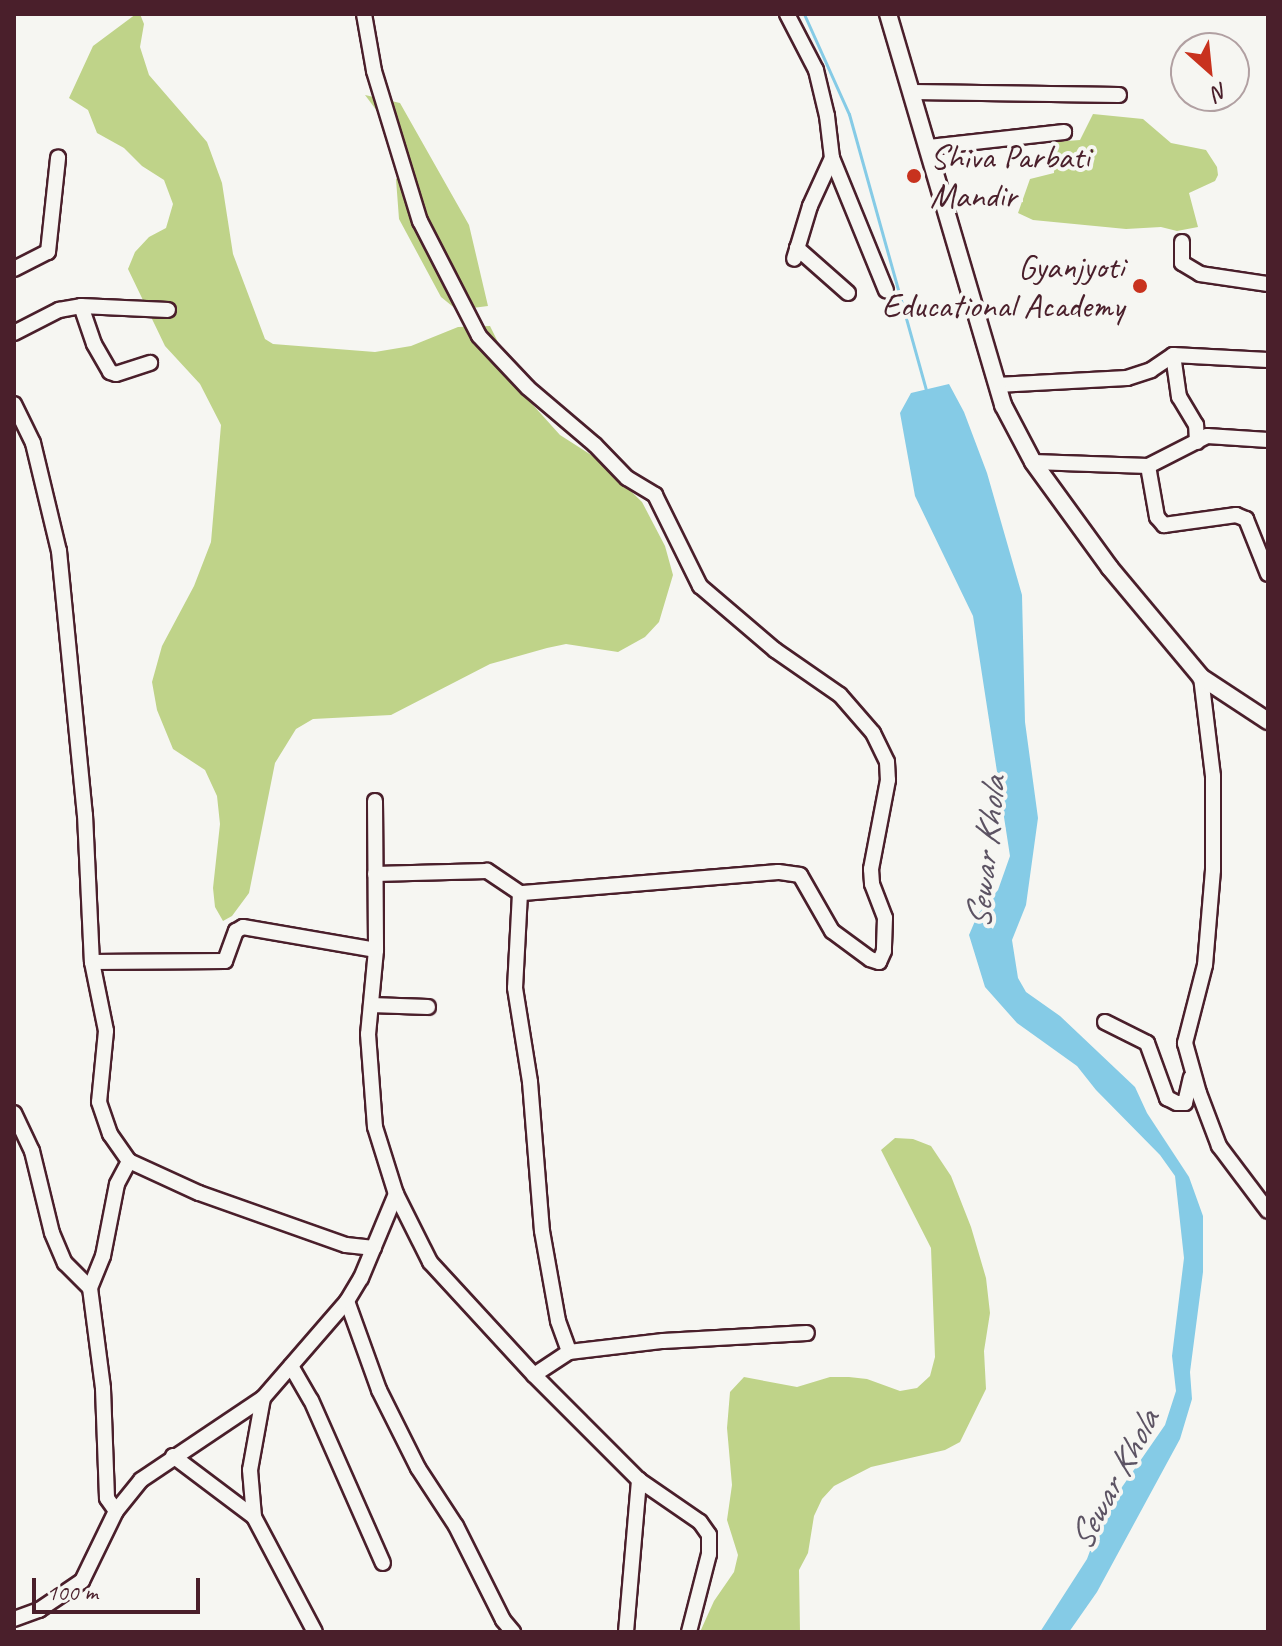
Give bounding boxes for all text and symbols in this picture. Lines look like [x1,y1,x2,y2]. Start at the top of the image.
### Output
north arrow [1170,32,1250,112]
text: N [1208,76,1232,107]
place label: Shiva Parbati Mandir [930,136,1090,216]
marker: Shiva Parbati Mandir [905,167,923,185]
place label: Gyanjyoti Educational Academy [883,246,1124,326]
marker: Gyanjyoti Educational Academy [1131,277,1149,295]
water label: Sewar Khola [957,775,1015,931]
water label: Sewar Khola [1059,1403,1169,1557]
scale bar [36,1562,204,1612]
text: 100 m [46,1577,98,1607]

